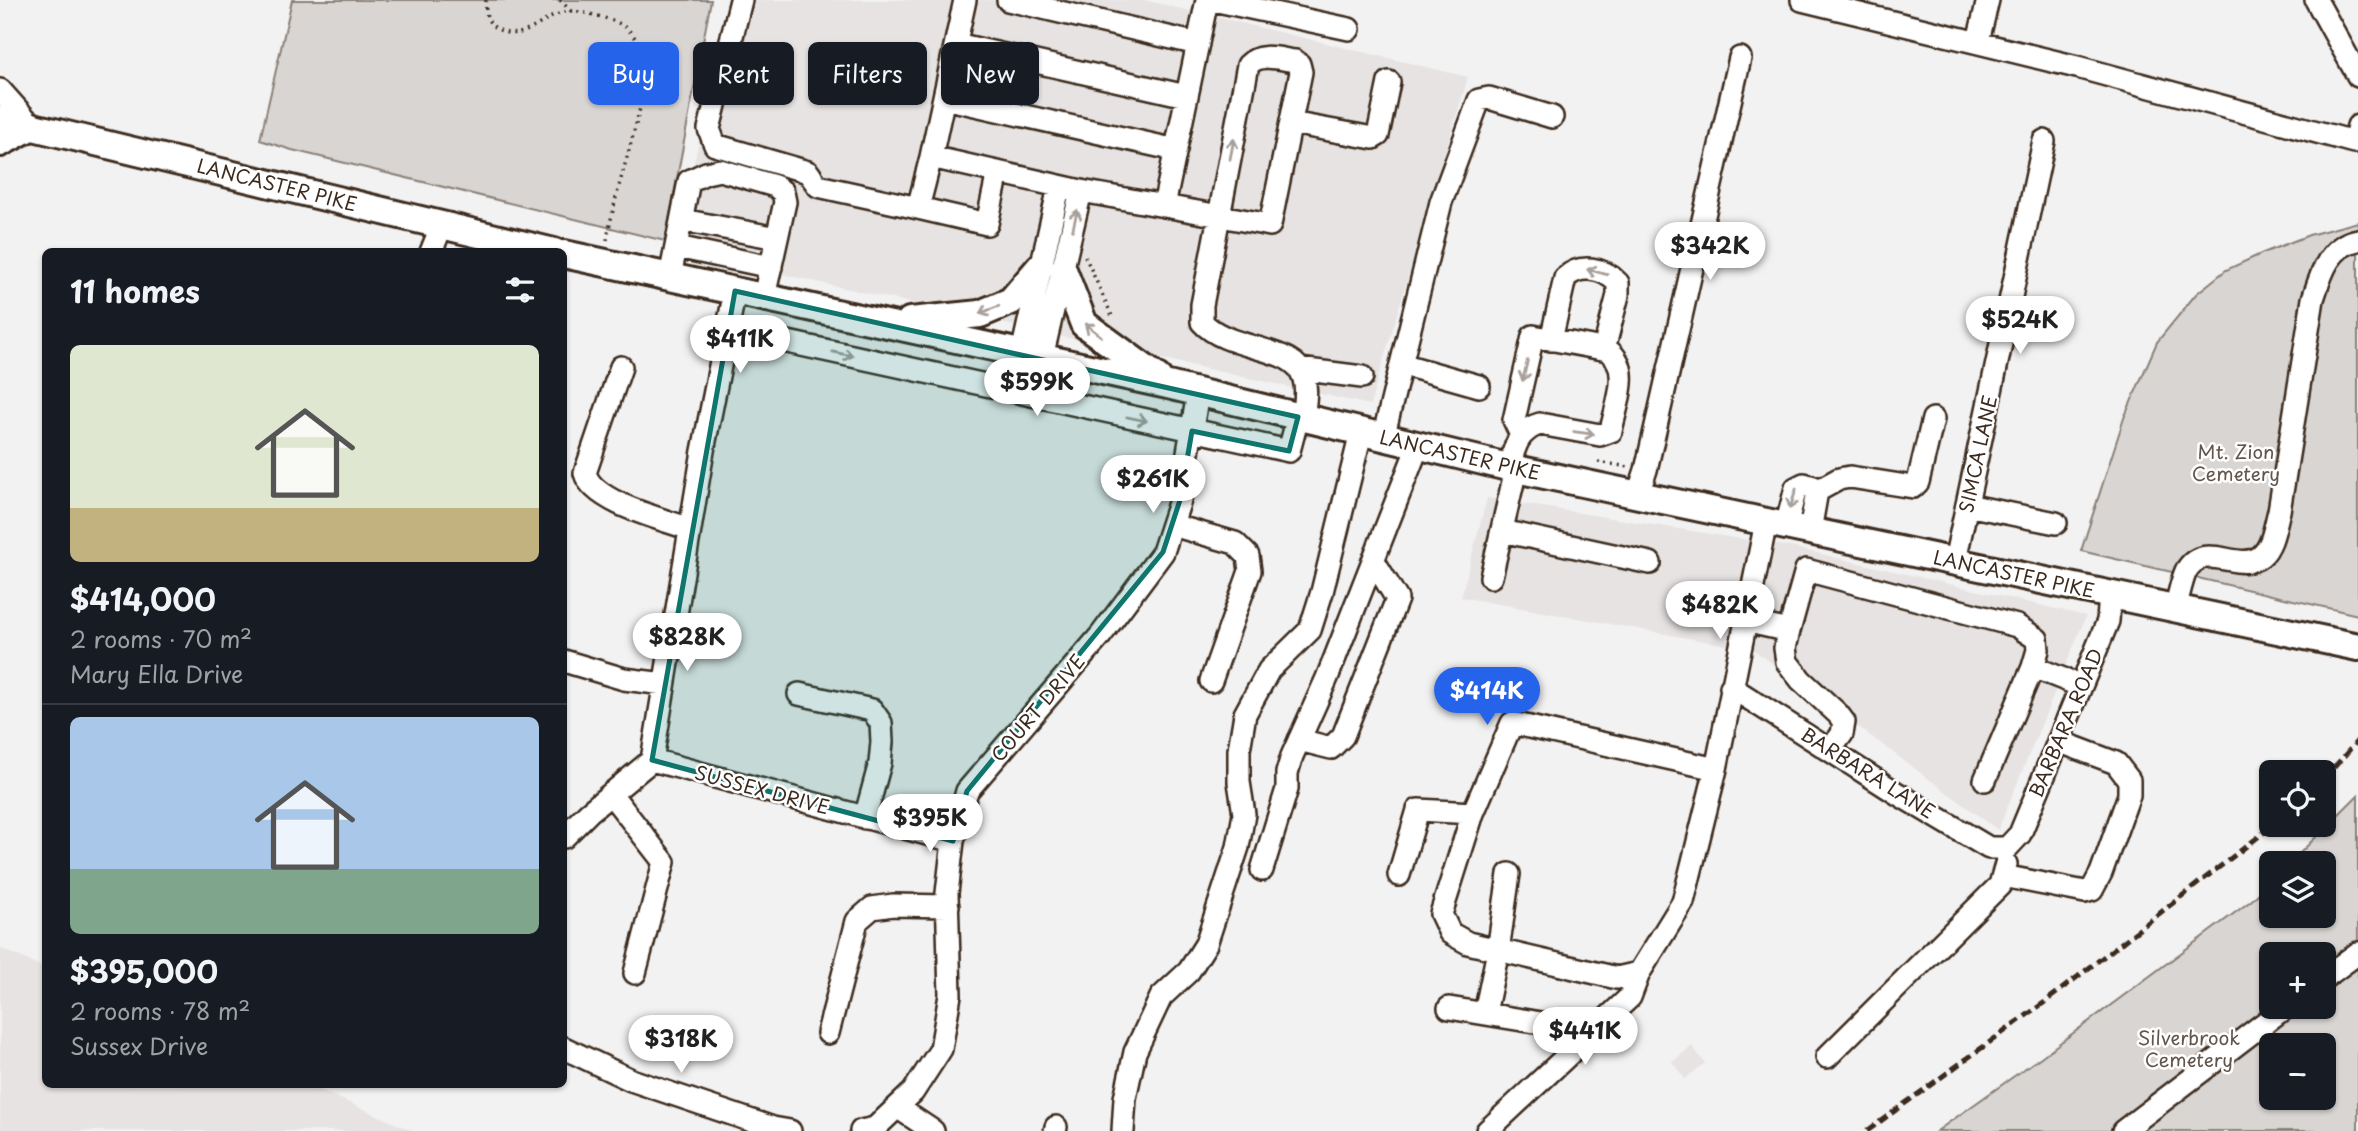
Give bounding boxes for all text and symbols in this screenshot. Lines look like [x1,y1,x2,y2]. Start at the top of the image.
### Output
chip: Buy [588,42,679,105]
chip: Rent [693,42,794,105]
chip: Filters [808,42,927,105]
chip: New [941,42,1039,105]
one-way arrow [1226,138,1239,161]
street label: LANCASTER PIKE [194,151,360,217]
one-way arrow [1070,209,1083,231]
pin: $342K [1661,222,1759,282]
text: $342K [1670,227,1750,262]
one-way arrow [1586,265,1609,278]
text: 11 homes [70,268,200,313]
icon: filters [501,271,539,309]
pin: $524K [1971,296,2069,356]
text: $524K [1982,301,2058,336]
one-way arrow [978,305,1000,317]
pin: $411K [691,316,789,375]
text: $411K [706,320,774,355]
one-way arrow [1084,323,1103,338]
one-way arrow [831,348,854,361]
pin: $599K [988,358,1086,418]
one-way arrow [1517,359,1531,382]
text: $599K [1000,363,1074,398]
icon: home [242,390,368,516]
street label: SIMCA LANE [1951,392,2003,515]
one-way arrow [1125,412,1148,426]
street label: LANCASTER PIKE [1377,422,1543,486]
one-way arrow [1572,427,1595,440]
park label: Mt. Zion Cemetery [2192,437,2280,487]
pin: $261K [1104,456,1202,515]
text: $261K [1117,460,1189,495]
one-way arrow [1786,487,1798,509]
street label: LANCASTER PIKE [1931,542,2097,604]
text: $414,000 [70,576,216,621]
pin: $482K [1671,582,1769,641]
text: $482K [1682,586,1758,621]
pin: $828K [638,614,736,673]
text: $828K [649,618,725,653]
text: 2 rooms · 70 m² [70,621,252,656]
street label: BARBARA ROAD [2021,644,2109,801]
street label: COURT DRIVE [984,647,1091,767]
text: Mary Ella Drive [70,656,243,691]
pin: $414K [1438,668,1536,727]
text: $414K [1450,672,1524,707]
street label: BARBARA LANE [1796,720,1941,825]
street label: SUSSEX DRIVE [692,758,833,821]
map controls [2259,760,2336,1110]
button: locate [2259,760,2336,837]
icon: home [242,762,368,888]
pin: $395K [881,794,979,854]
text: $395K [893,799,967,834]
button: layers [2259,851,2336,928]
button: + [2259,942,2336,1019]
text: $395,000 [70,948,218,993]
text: 2 rooms · 78 m² [70,993,250,1028]
pin: $441K [1536,1007,1634,1067]
text: $441K [1549,1012,1621,1047]
pin: $318K [632,1016,730,1075]
text: $318K [644,1020,718,1055]
park label: Silverbrook Cemetery [2138,1023,2240,1073]
text: Sussex Drive [70,1028,208,1063]
button: − [2259,1033,2336,1110]

